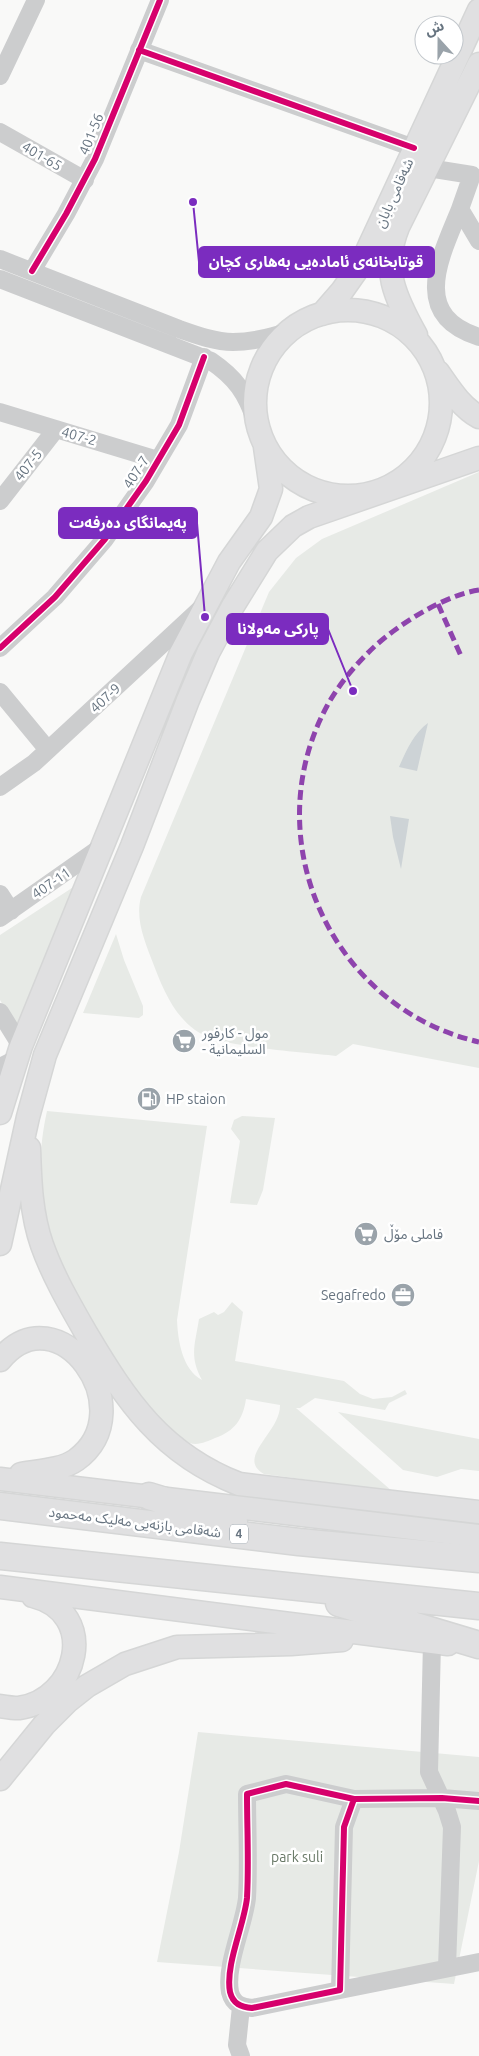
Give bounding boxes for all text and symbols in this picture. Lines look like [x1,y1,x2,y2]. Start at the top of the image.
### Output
north arrow [414,15,464,65]
text: ش [423,17,446,39]
street label: 401-56 [75,111,107,157]
street label: 401-65 [19,138,65,174]
street label: شەقامی بابان [372,156,417,231]
callout: قوتابخانەی ئامادەیی بەهاری کچان [199,247,434,277]
text: قوتابخانەی ئامادەیی بەهاری کچان [209,253,423,272]
street label: 407-2 [60,423,98,449]
street label: 407-5 [11,446,45,484]
street label: 407-7 [120,453,152,491]
callout: پەیمانگای دەرفەت [59,508,197,538]
text: پەیمانگای دەرفەت [69,514,187,533]
callout: پارکی مەولانا [227,614,328,644]
text: پارکی مەولانا [237,620,319,639]
street label: 407-9 [87,680,123,716]
street label: 407-11 [29,864,73,902]
place label: مول - كارفور - السليمانية [201,1025,269,1057]
supermarket icon: مول - كارفور - السليمانية [171,1028,197,1054]
fuel station icon: HP staion [136,1086,162,1112]
place label: HP staion [166,1091,226,1107]
supermarket icon: فاملی مۆڵ [353,1221,379,1247]
place label: فاملی مۆڵ [384,1224,443,1243]
office icon: Segafredo [390,1282,416,1308]
place label: Segafredo [321,1287,386,1303]
street label: شەقامی بازنەیی مەلیک مەحمود [48,1503,222,1542]
road number: 4 [230,1525,248,1544]
park label: park suli [271,1849,323,1865]

